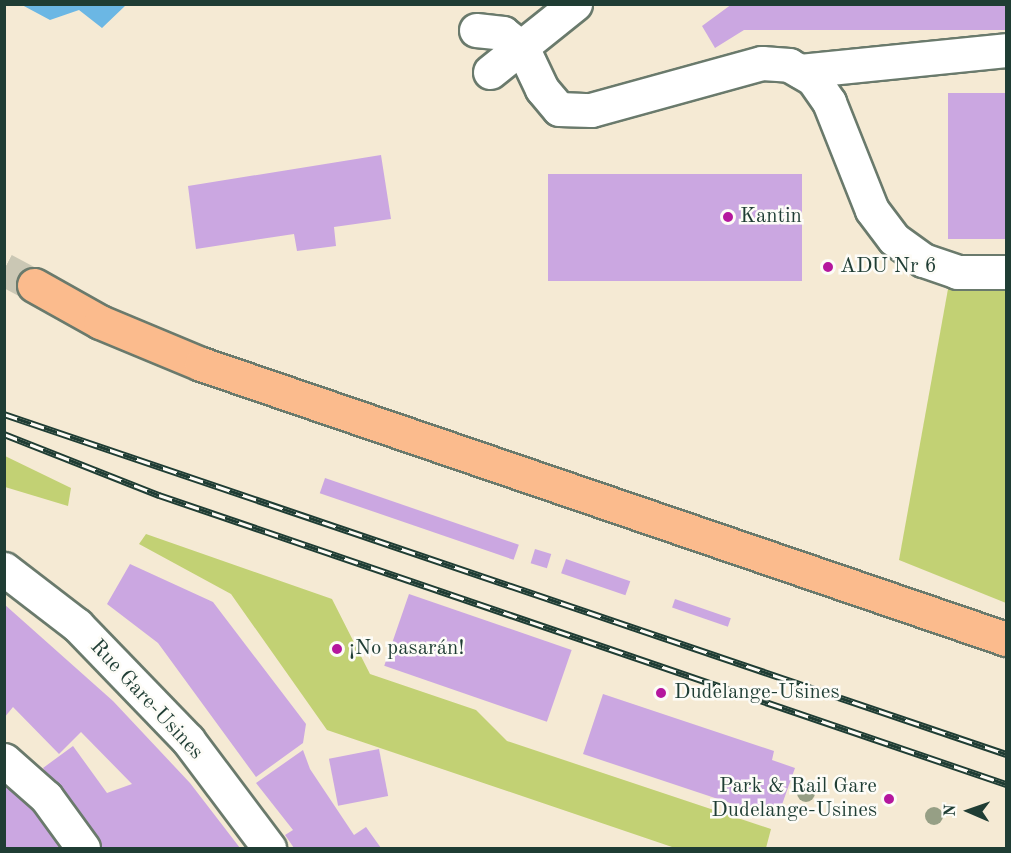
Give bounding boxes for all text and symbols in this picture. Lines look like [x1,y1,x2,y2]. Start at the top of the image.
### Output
place label: Kantin [740,204,802,230]
marker: Kantin [721,210,735,224]
place label: ADU Nr 6 [840,254,937,280]
marker: ADU Nr 6 [821,260,835,274]
street label: Rue Gare-Usines [84,635,208,765]
place label: ¡No pasarán! [349,636,464,662]
marker: ¡No pasarán! [330,642,344,656]
place label: Dudelange-Usines [674,680,840,706]
marker: Dudelange-Usines [652,684,670,702]
place label: Park & Rail Gare Dudelange-Usines [711,774,877,824]
north arrow [939,781,999,841]
marker: Park & Rail Gare Dudelange-Usines [882,792,896,806]
text: N [943,804,959,817]

